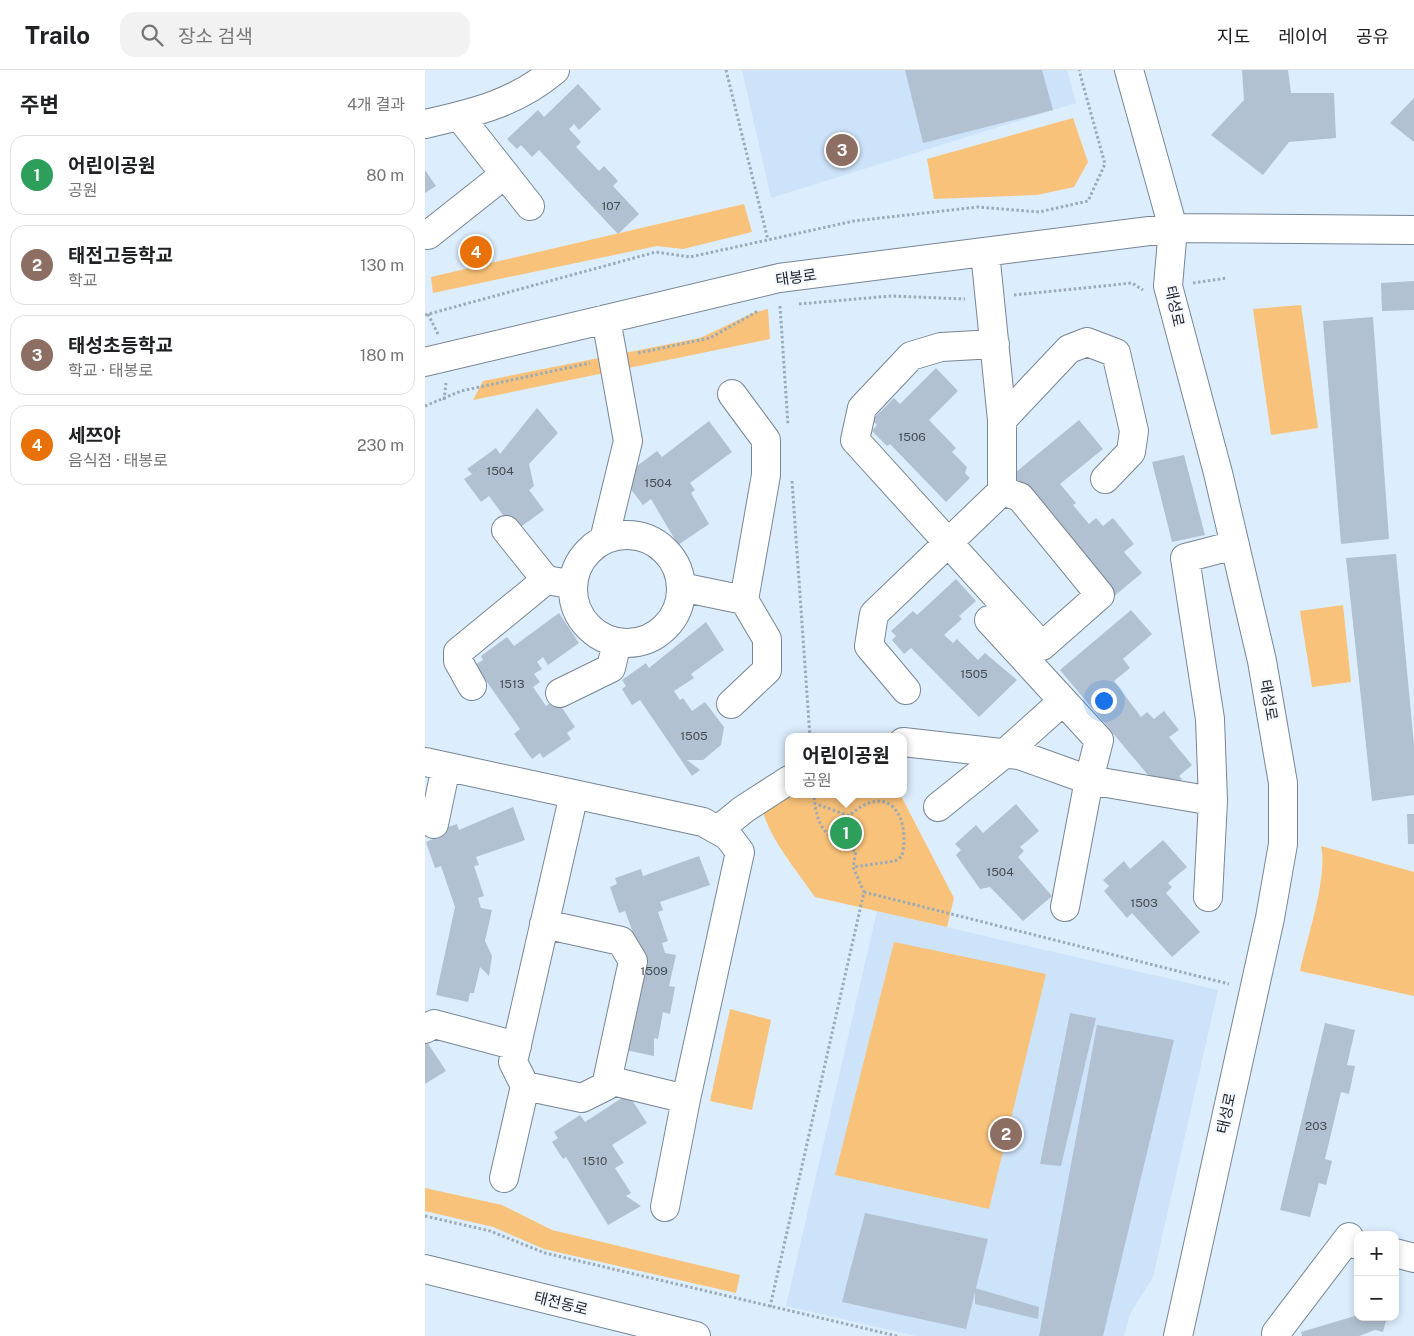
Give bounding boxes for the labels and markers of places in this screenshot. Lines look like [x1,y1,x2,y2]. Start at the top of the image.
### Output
pin: 3 [826,131,858,169]
pin: 4 [460,233,492,271]
pin: 1 [830,814,862,852]
pin: 2 [990,1115,1022,1153]

